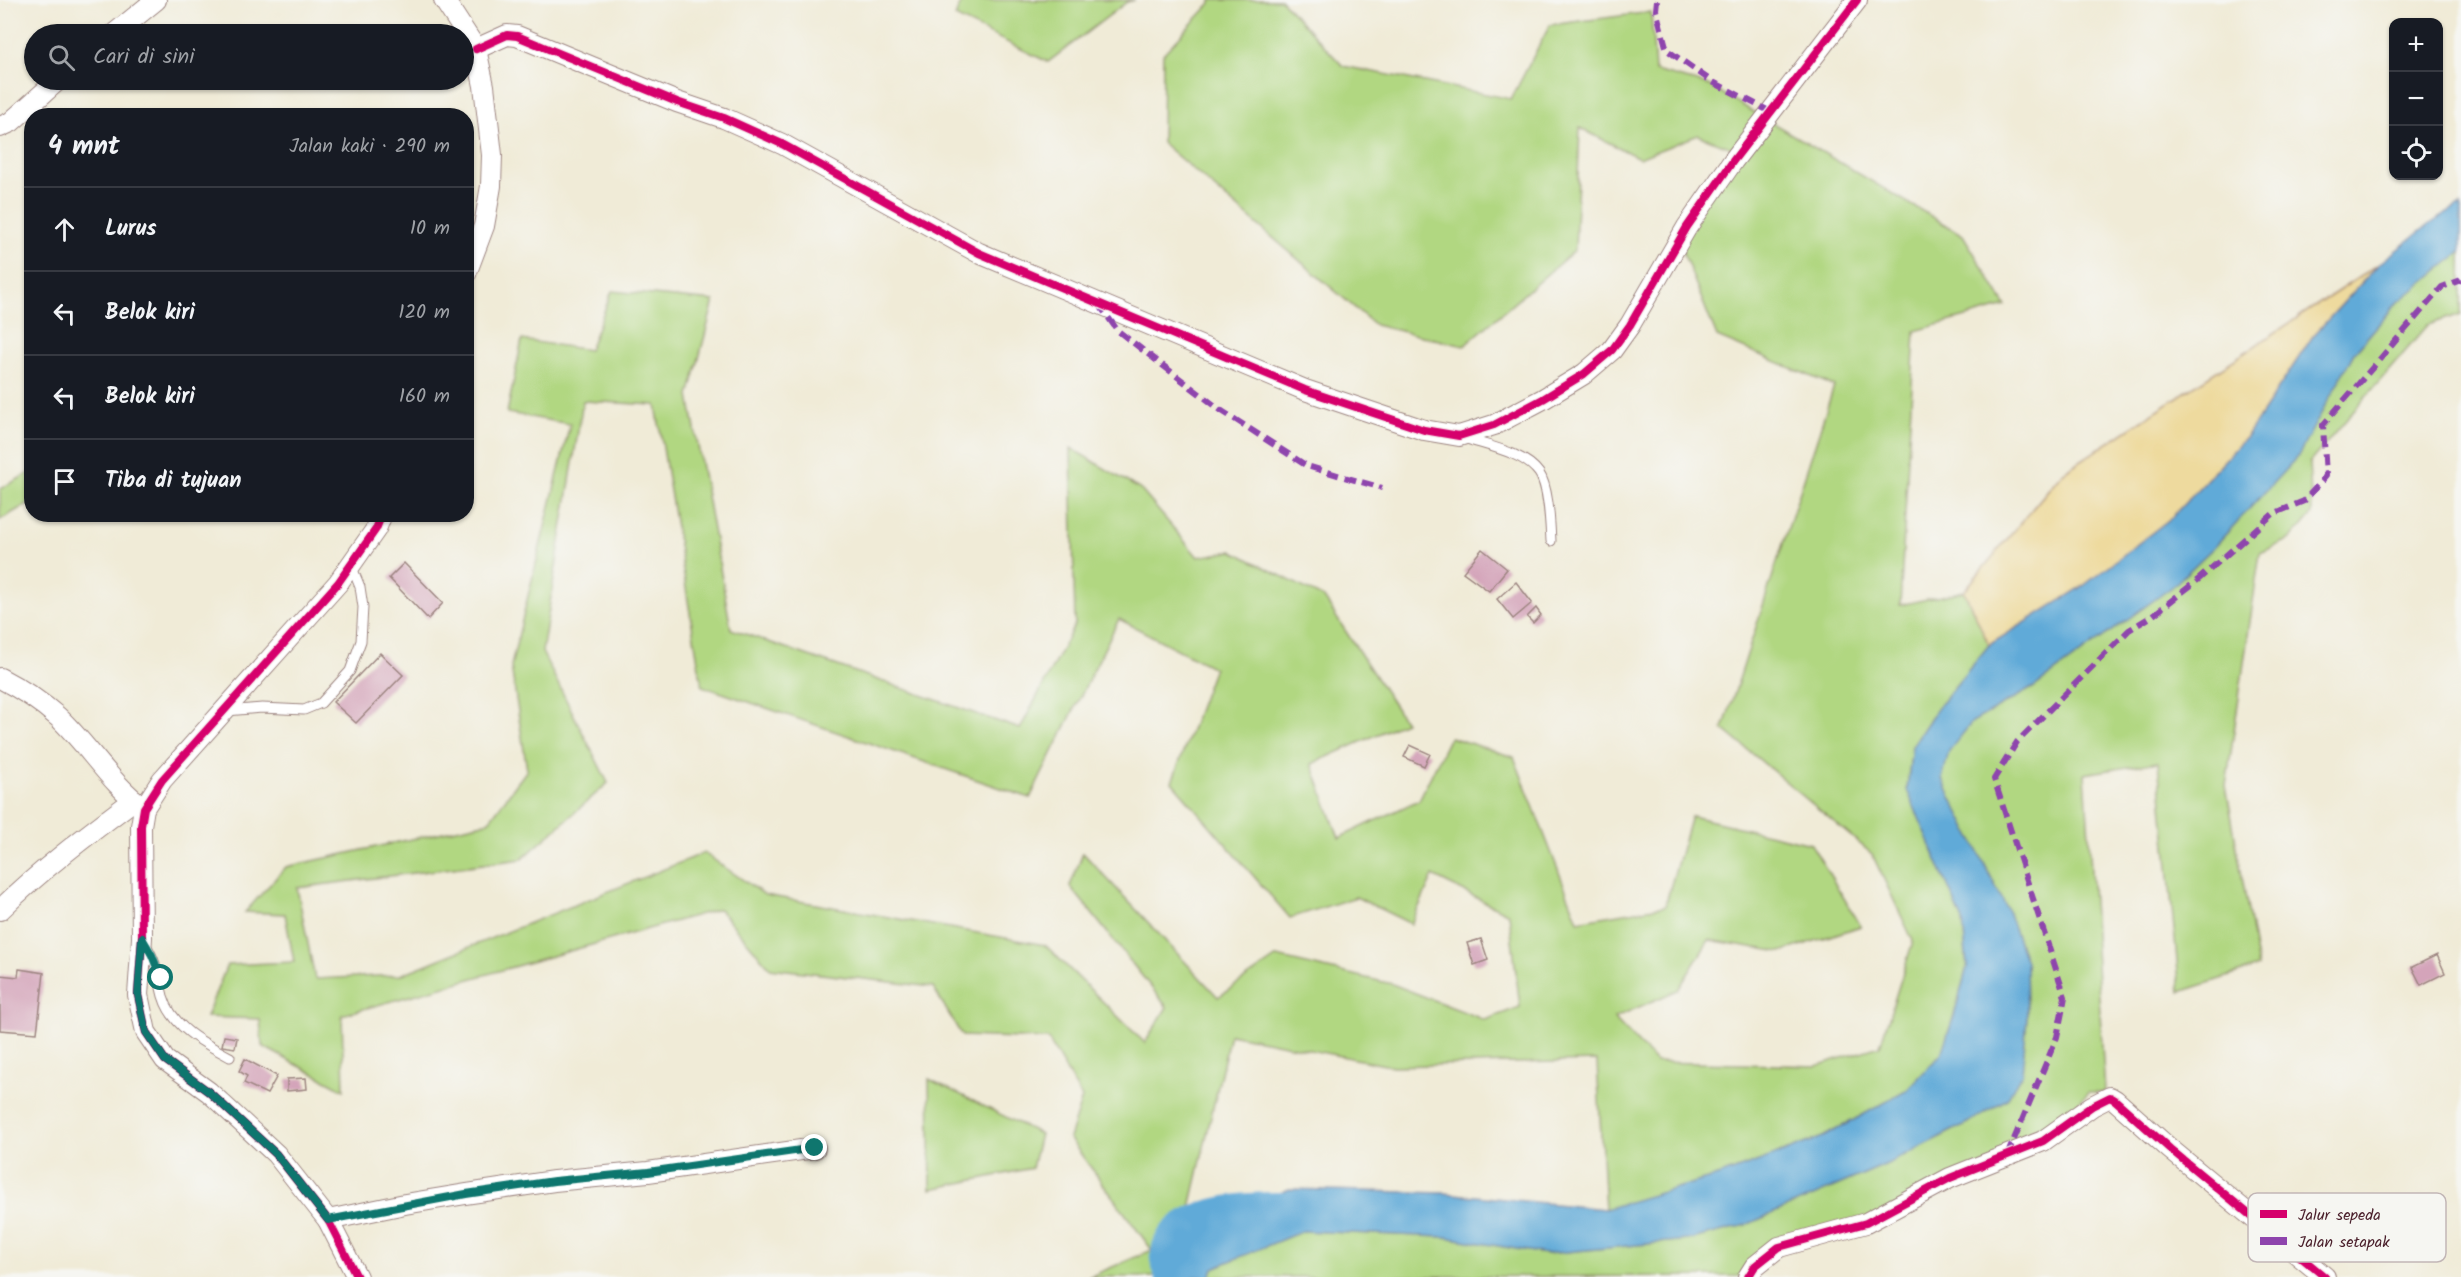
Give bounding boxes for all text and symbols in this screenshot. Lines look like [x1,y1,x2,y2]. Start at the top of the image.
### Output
map controls [2389,18,2443,180]
button: + [2389,18,2443,72]
search box [24,24,474,90]
text: Cari di sini [93,40,194,75]
icon: search [45,41,78,74]
button: − [2389,72,2443,126]
text: 4 mnt [48,126,120,168]
button: locate [2389,126,2443,180]
text: Jalan kaki · 290 m [289,131,450,163]
text: Lurus [105,212,157,247]
icon: ahead [48,213,81,246]
text: 10 m [410,213,450,245]
text: Belok kiri [105,296,195,331]
icon: left [48,297,81,330]
text: 120 m [398,297,450,329]
text: Belok kiri [105,380,195,415]
icon: left [48,381,81,414]
text: 160 m [399,381,450,413]
text: Tiba di tujuan [105,464,241,499]
icon: arrive [48,465,81,498]
route start [147,964,173,990]
route end [801,1134,827,1160]
legend [2248,1193,2446,1262]
text: Jalur sepeda [2298,1203,2381,1228]
text: Jalan setapak [2298,1230,2390,1255]

